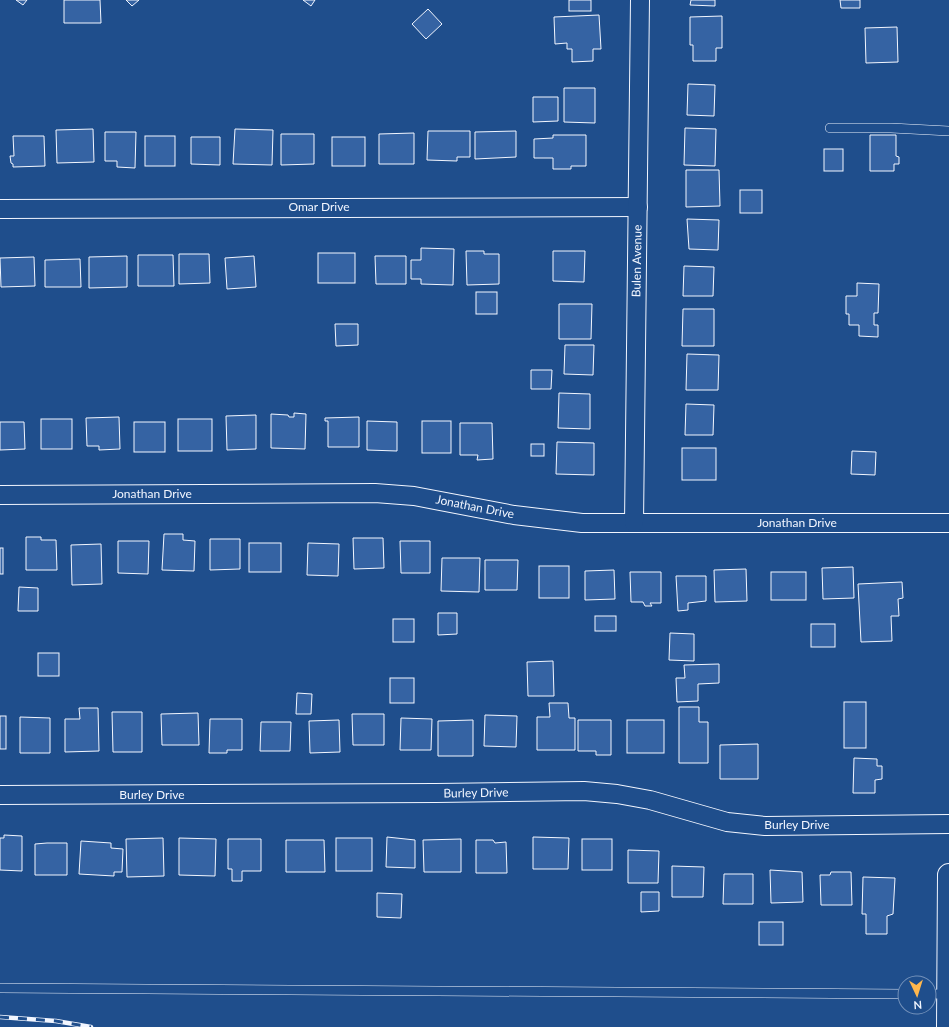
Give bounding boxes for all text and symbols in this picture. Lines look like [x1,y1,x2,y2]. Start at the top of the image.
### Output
street label: Omar Drive [288,199,350,214]
street label: Bulen Avenue [628,225,645,297]
street label: Jonathan Drive [112,486,192,501]
street label: Jonathan Drive [435,492,516,521]
street label: Jonathan Drive [757,515,837,530]
street label: Burley Drive [443,784,509,801]
street label: Burley Drive [119,787,185,802]
street label: Burley Drive [764,817,830,832]
north arrow [897,975,937,1015]
text: N [913,999,922,1012]

